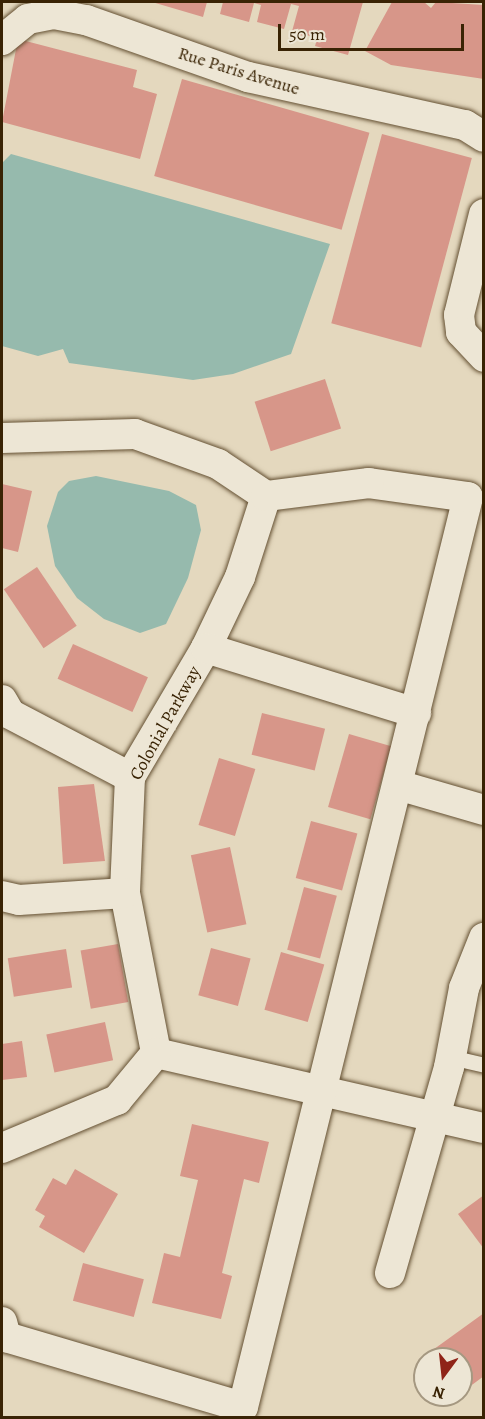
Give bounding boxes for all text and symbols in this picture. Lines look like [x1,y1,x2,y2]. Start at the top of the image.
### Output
scale bar [281,12,467,50]
text: 50 m [289,22,325,46]
street label: Rue Paris Avenue [176,42,302,100]
street label: Colonial Parkway [125,662,205,784]
north arrow [413,1347,473,1407]
text: N [430,1380,447,1405]

